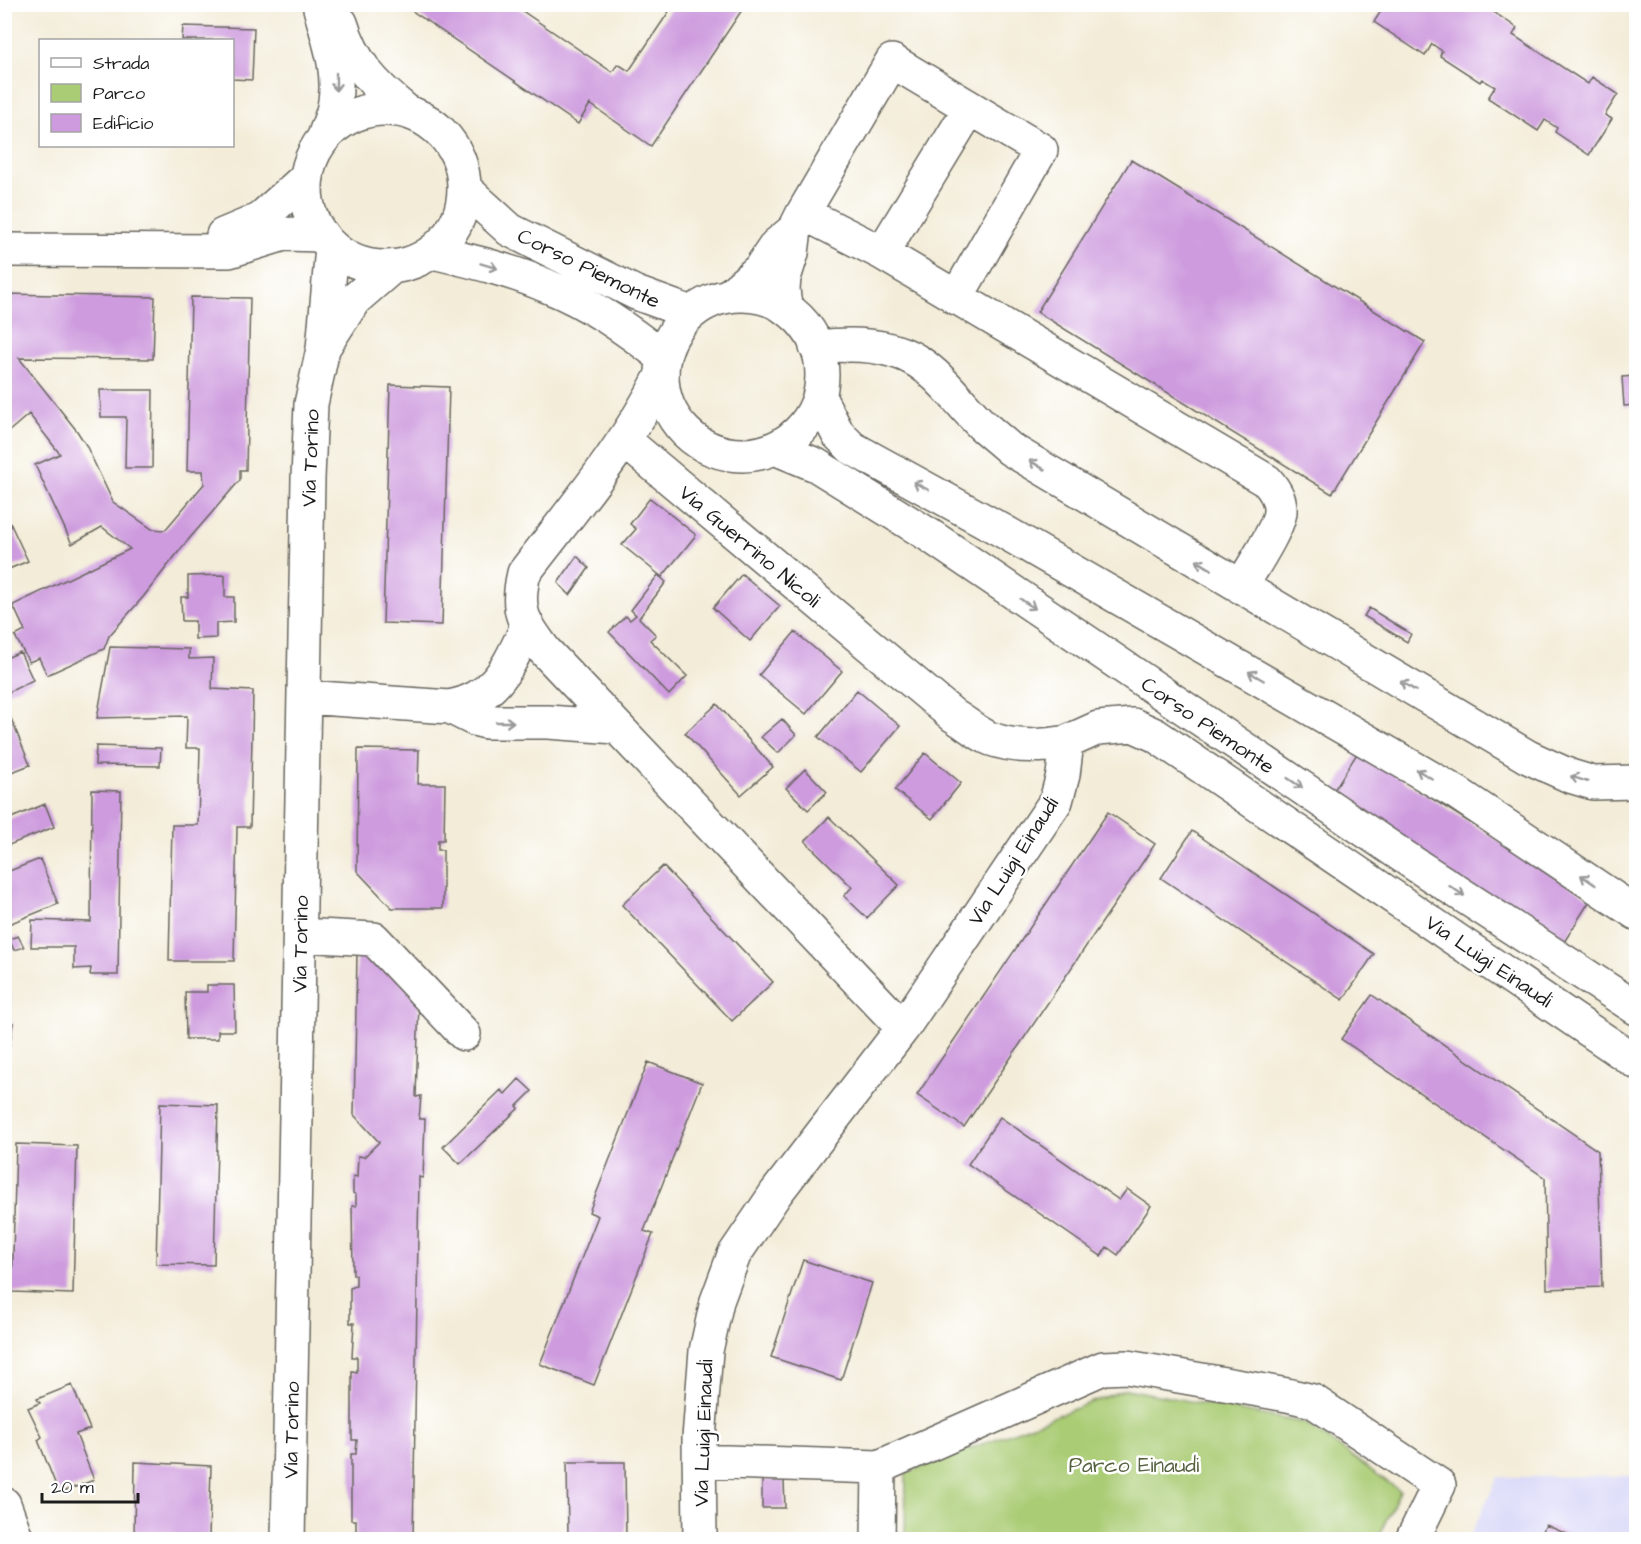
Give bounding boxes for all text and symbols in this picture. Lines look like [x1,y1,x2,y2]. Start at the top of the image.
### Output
legend [39,39,234,147]
text: Strada [93,51,149,76]
one-way arrow [330,71,342,91]
text: Parco [93,81,145,106]
text: Edificio [93,111,153,136]
street label: Corso Piemonte [513,221,665,316]
one-way arrow [479,261,498,272]
street label: Via Torino [294,409,327,507]
one-way arrow [1029,458,1046,470]
street label: Via Guerrino Nicoli [673,478,827,614]
one-way arrow [913,480,930,492]
one-way arrow [1196,558,1213,570]
one-way arrow [1019,598,1036,610]
street label: Corso Piemonte [1135,670,1280,781]
one-way arrow [1247,670,1264,682]
one-way arrow [1400,679,1417,691]
one-way arrow [495,716,515,728]
one-way arrow [1416,768,1433,780]
one-way arrow [1570,772,1589,783]
one-way arrow [1286,777,1302,789]
street label: Via Luigi Einaudi [961,791,1067,932]
one-way arrow [1580,874,1597,886]
one-way arrow [1448,885,1465,898]
street label: Via Torino [285,895,316,993]
street label: Via Luigi Einaudi [1418,908,1558,1016]
street label: Via Luigi Einaudi [686,1359,723,1507]
street label: Via Torino [276,1381,307,1479]
park label: Parco Einaudi [1069,1451,1199,1480]
scale bar [42,1466,138,1504]
text: 20 m [51,1475,94,1500]

